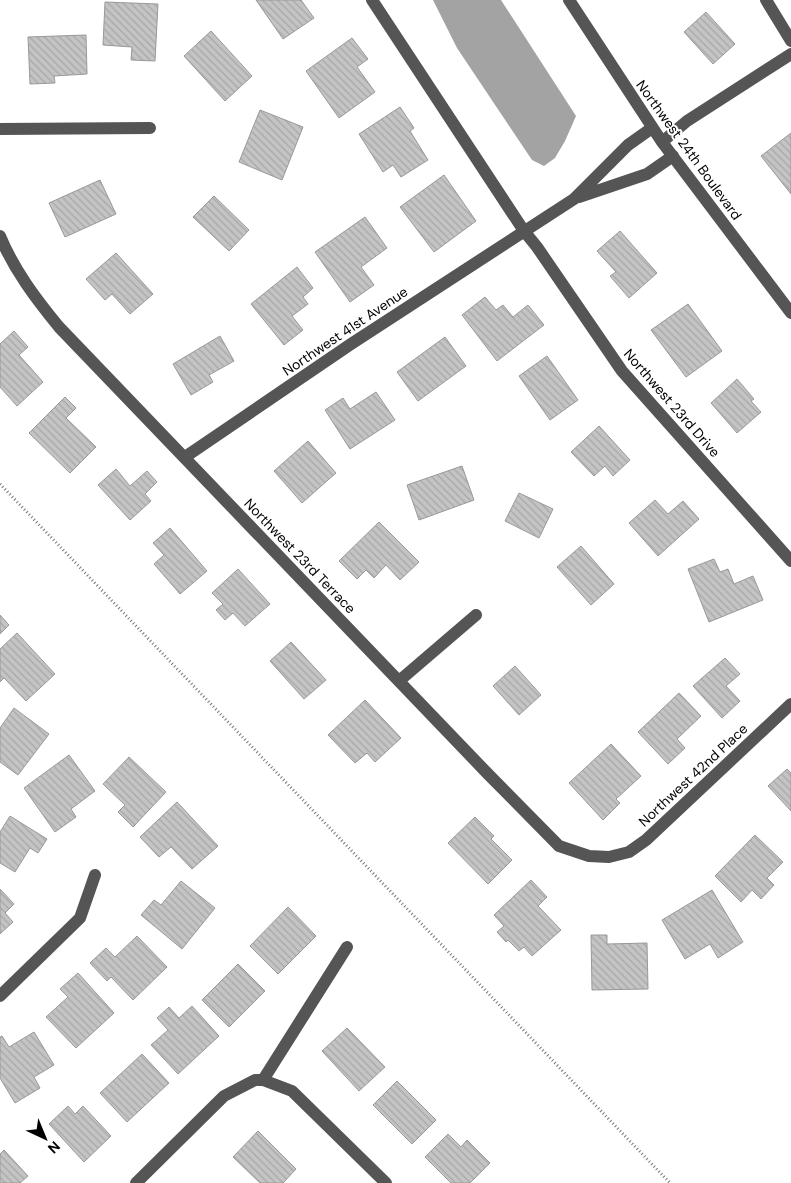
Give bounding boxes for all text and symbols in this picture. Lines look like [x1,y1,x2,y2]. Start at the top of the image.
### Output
street label: Northwest 24th Boulevard [632,77,746,223]
street label: Northwest 41st Avenue [279,282,411,380]
street label: Northwest 23rd Drive [620,345,724,461]
street label: Northwest 23rd Terrace [240,495,360,617]
street label: Northwest 42nd Place [635,720,751,830]
north arrow [20,1113,70,1163]
text: N [44,1137,64,1157]

